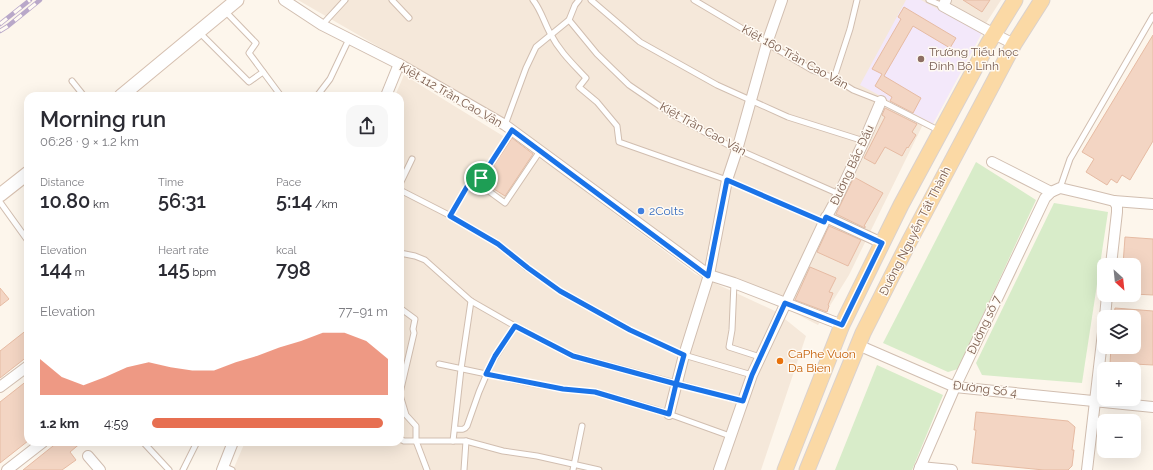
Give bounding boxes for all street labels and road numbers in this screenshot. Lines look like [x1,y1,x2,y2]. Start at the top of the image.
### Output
street label: Kiệt 160 Trần Cao Vân [739,22,851,92]
street label: Kiệt 112 Trần Cao Vân [397,60,505,130]
street label: Kiệt Trần Cao Vân [657,99,749,159]
street label: Đường Bắc Đẩu [827,123,877,207]
street label: Đường Nguyễn Tất Thành [876,164,954,298]
street label: Đường số 7 [964,293,1004,356]
street label: Đường Số 4 [952,378,1018,400]

